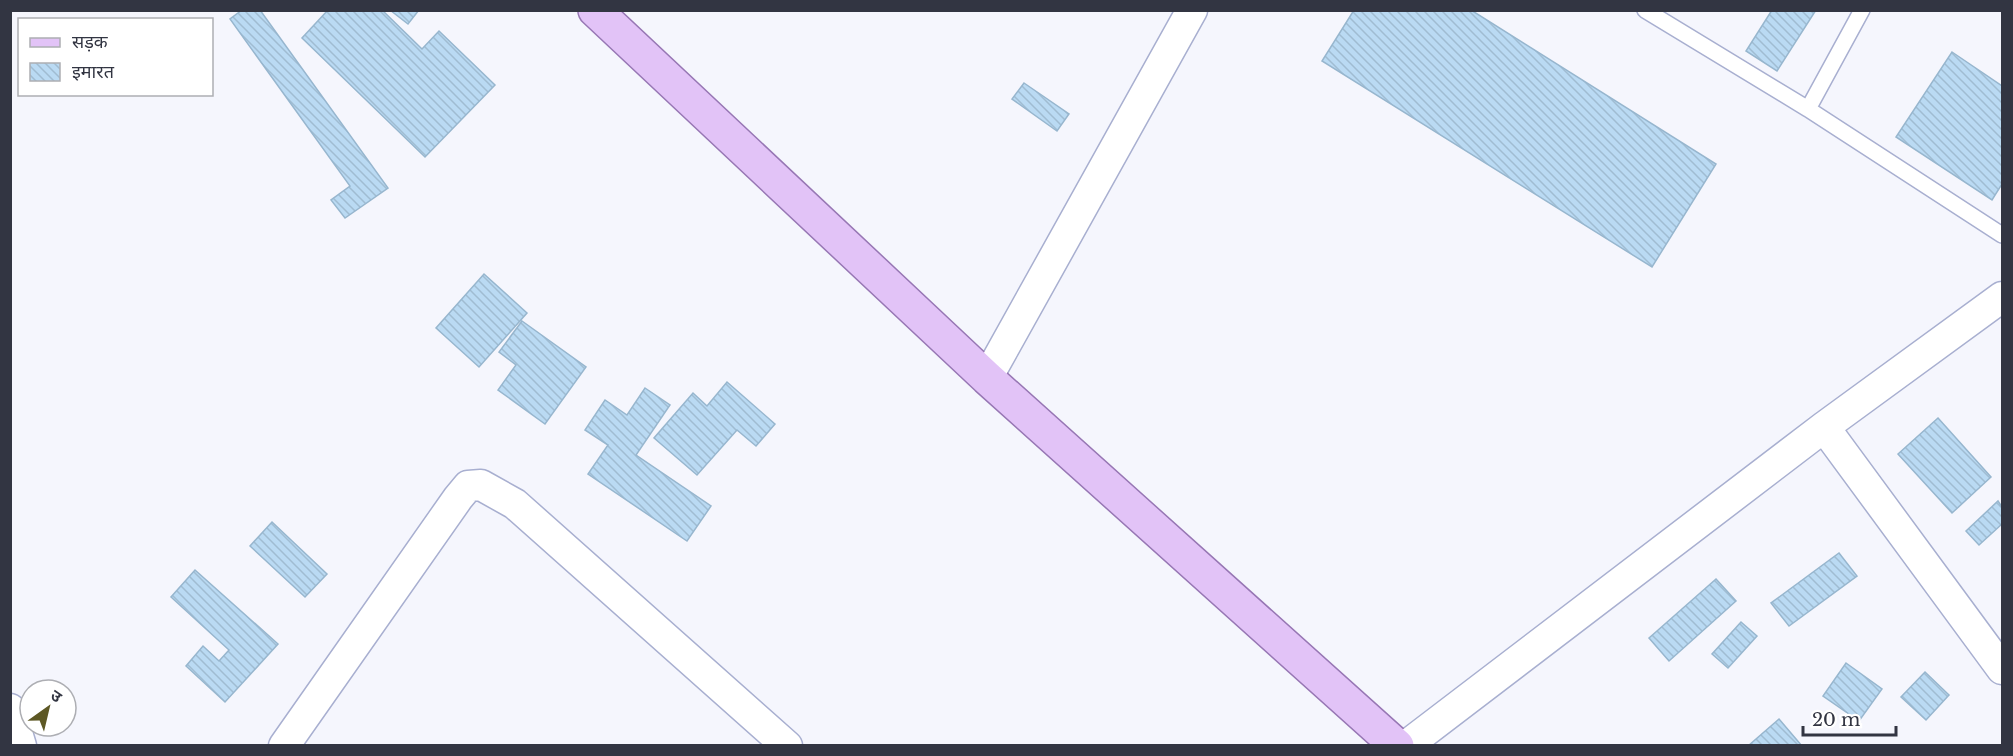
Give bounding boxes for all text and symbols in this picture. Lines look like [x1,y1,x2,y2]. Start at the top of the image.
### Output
legend [18,18,213,96]
text: सड़क [72,31,109,53]
text: इमारत [72,61,115,83]
north arrow [18,678,78,738]
text: उ [47,685,66,707]
scale bar [1803,699,1896,737]
text: 20 m [1812,709,1860,731]

